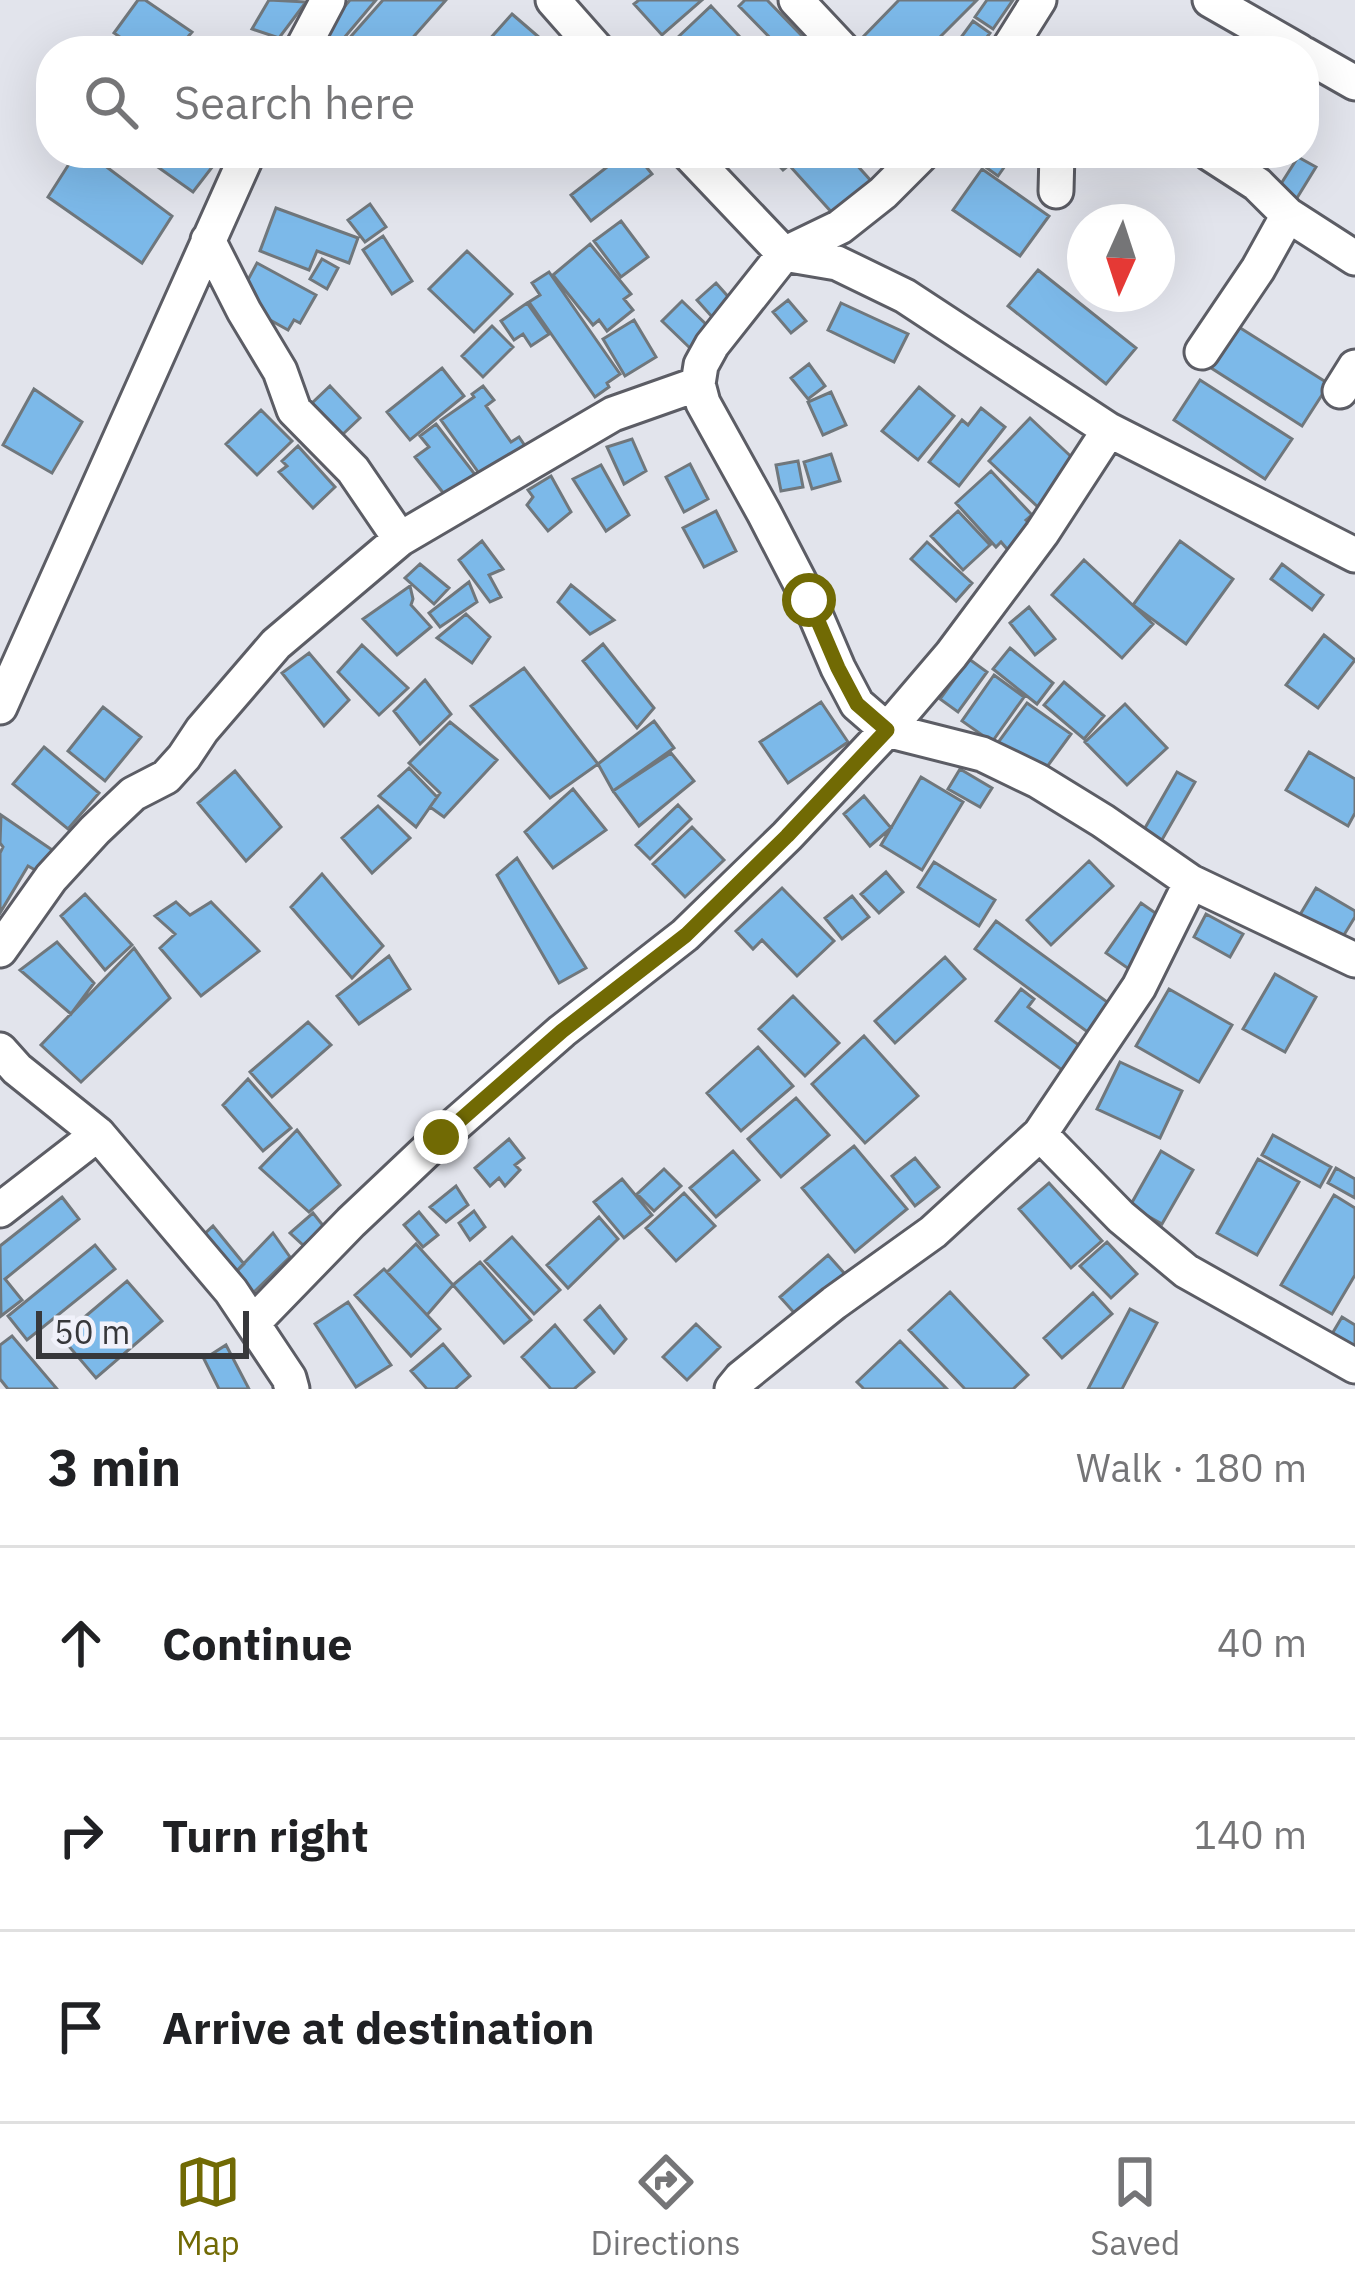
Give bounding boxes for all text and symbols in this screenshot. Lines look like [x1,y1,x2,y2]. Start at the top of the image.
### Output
search box [36,36,1319,168]
icon: search [78,69,144,135]
text: Search here [174,73,415,131]
north arrow [1067,204,1175,312]
route start [782,573,836,627]
route end [414,1110,468,1164]
scale bar [36,1305,249,1358]
text: 50 m [54,1310,130,1353]
text: 3 min [48,1434,181,1500]
text: Walk · 180 m [1076,1442,1307,1493]
icon: ahead [48,1610,114,1676]
text: Continue [162,1614,353,1672]
text: 40 m [1217,1617,1307,1668]
icon: right [48,1802,114,1868]
text: Turn right [162,1806,369,1864]
text: 140 m [1194,1809,1307,1860]
icon: arrive [48,1994,114,2060]
text: Arrive at destination [162,1998,595,2056]
tab: Map [175,2149,241,2264]
tab: Directions [591,2149,741,2264]
tab: Saved [1090,2149,1180,2264]

